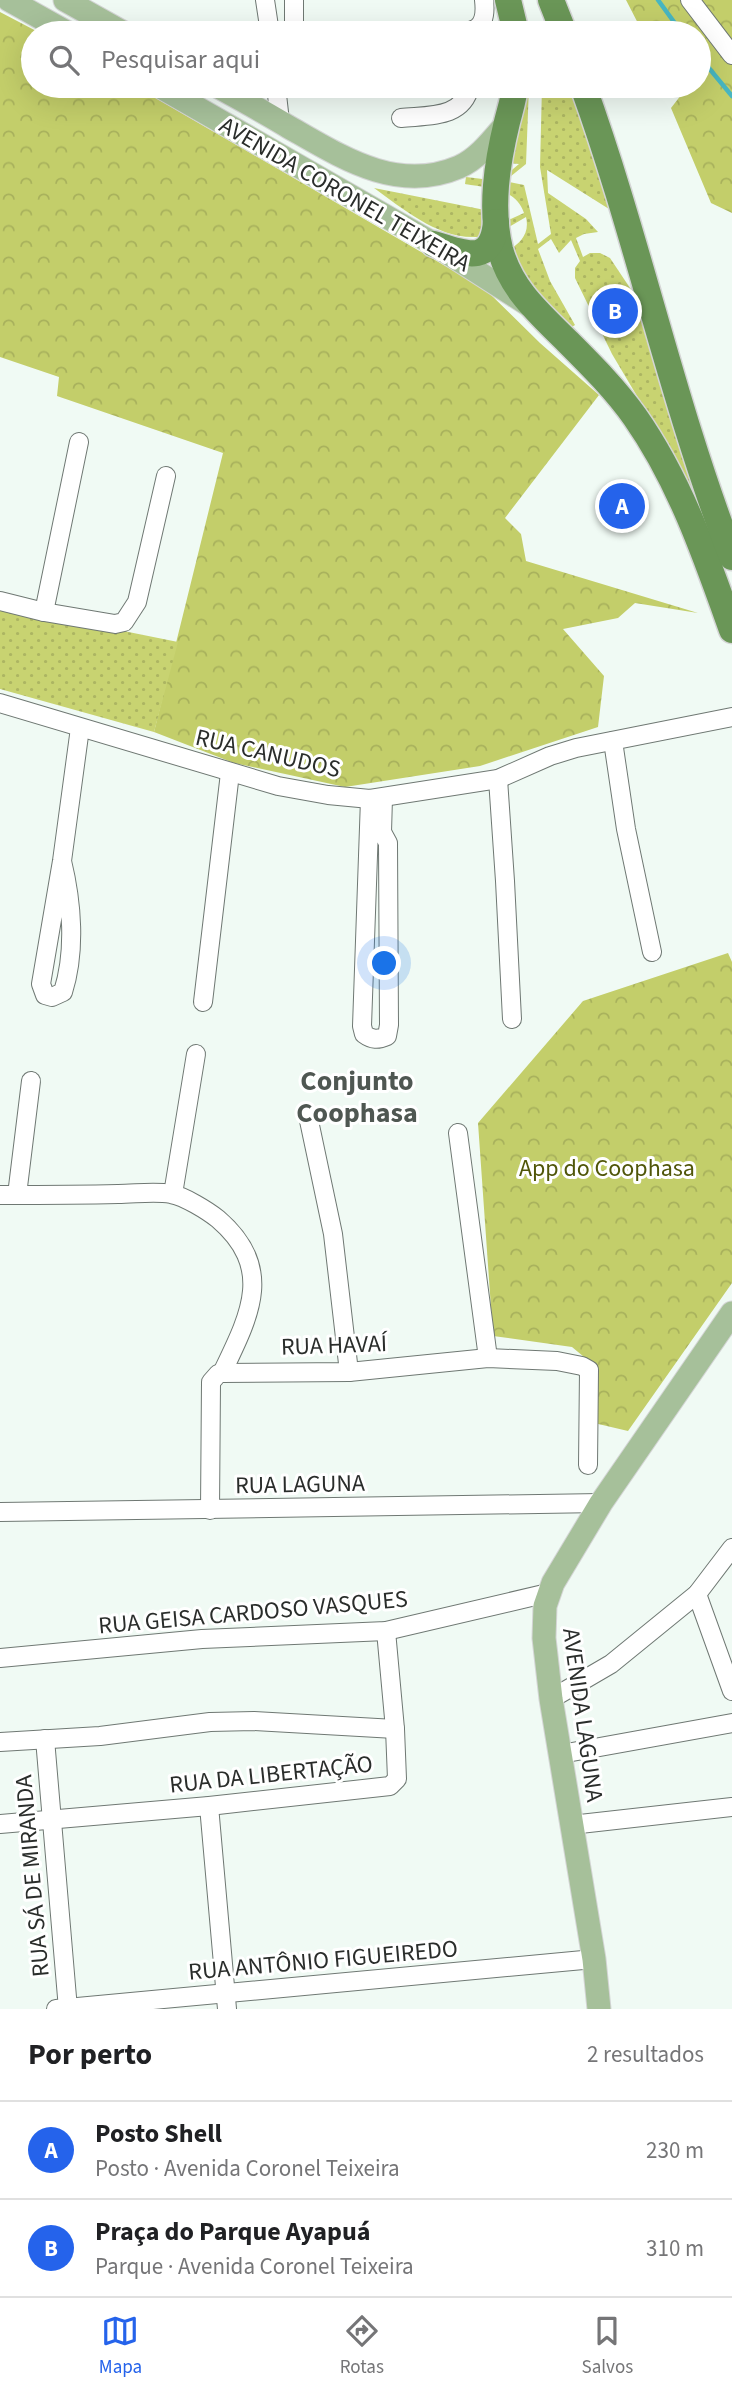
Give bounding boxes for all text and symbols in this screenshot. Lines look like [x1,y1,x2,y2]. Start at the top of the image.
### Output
search box [21,21,711,98]
icon: search [45,41,83,79]
text: Pesquisar aqui [101,41,260,78]
street label: AVENIDA CORONEL TEIXEIRA [213,108,477,281]
pin: B [592,285,638,337]
pin: A [599,480,645,532]
street label: RUA CANUDOS [192,720,344,787]
your location [367,946,401,980]
district label: Conjunto Coophasa [296,1061,418,1133]
park label: App do Coophasa [519,1151,695,1186]
street label: RUA HAVAÍ [280,1326,389,1365]
street label: RUA LAGUNA [235,1466,365,1503]
street label: RUA GEISA CARDOSO VASQUES [97,1582,409,1643]
street label: AVENIDA LAGUNA [553,1626,612,1804]
street label: RUA DA LIBERTAÇÃO [168,1746,374,1803]
street label: RUA SÁ DE MIRANDA [6,1773,59,1979]
street label: RUA ANTÔNIO FIGUEIREDO [187,1931,459,1990]
text: Por perto [28,2033,152,2076]
text: 2 resultados [587,2038,704,2071]
text: Posto Shell [95,2115,222,2152]
text: A [44,2134,58,2167]
text: 230 m [646,2134,704,2167]
text: Posto · Avenida Coronel Teixeira [95,2152,400,2185]
text: Praça do Parque Ayapuá [95,2213,370,2250]
text: B [44,2232,58,2265]
text: 310 m [646,2232,704,2265]
text: Parque · Avenida Coronel Teixeira [95,2250,414,2283]
tab: Mapa [99,2312,142,2381]
tab: Rotas [340,2312,384,2381]
tab: Salvos [582,2312,633,2381]

